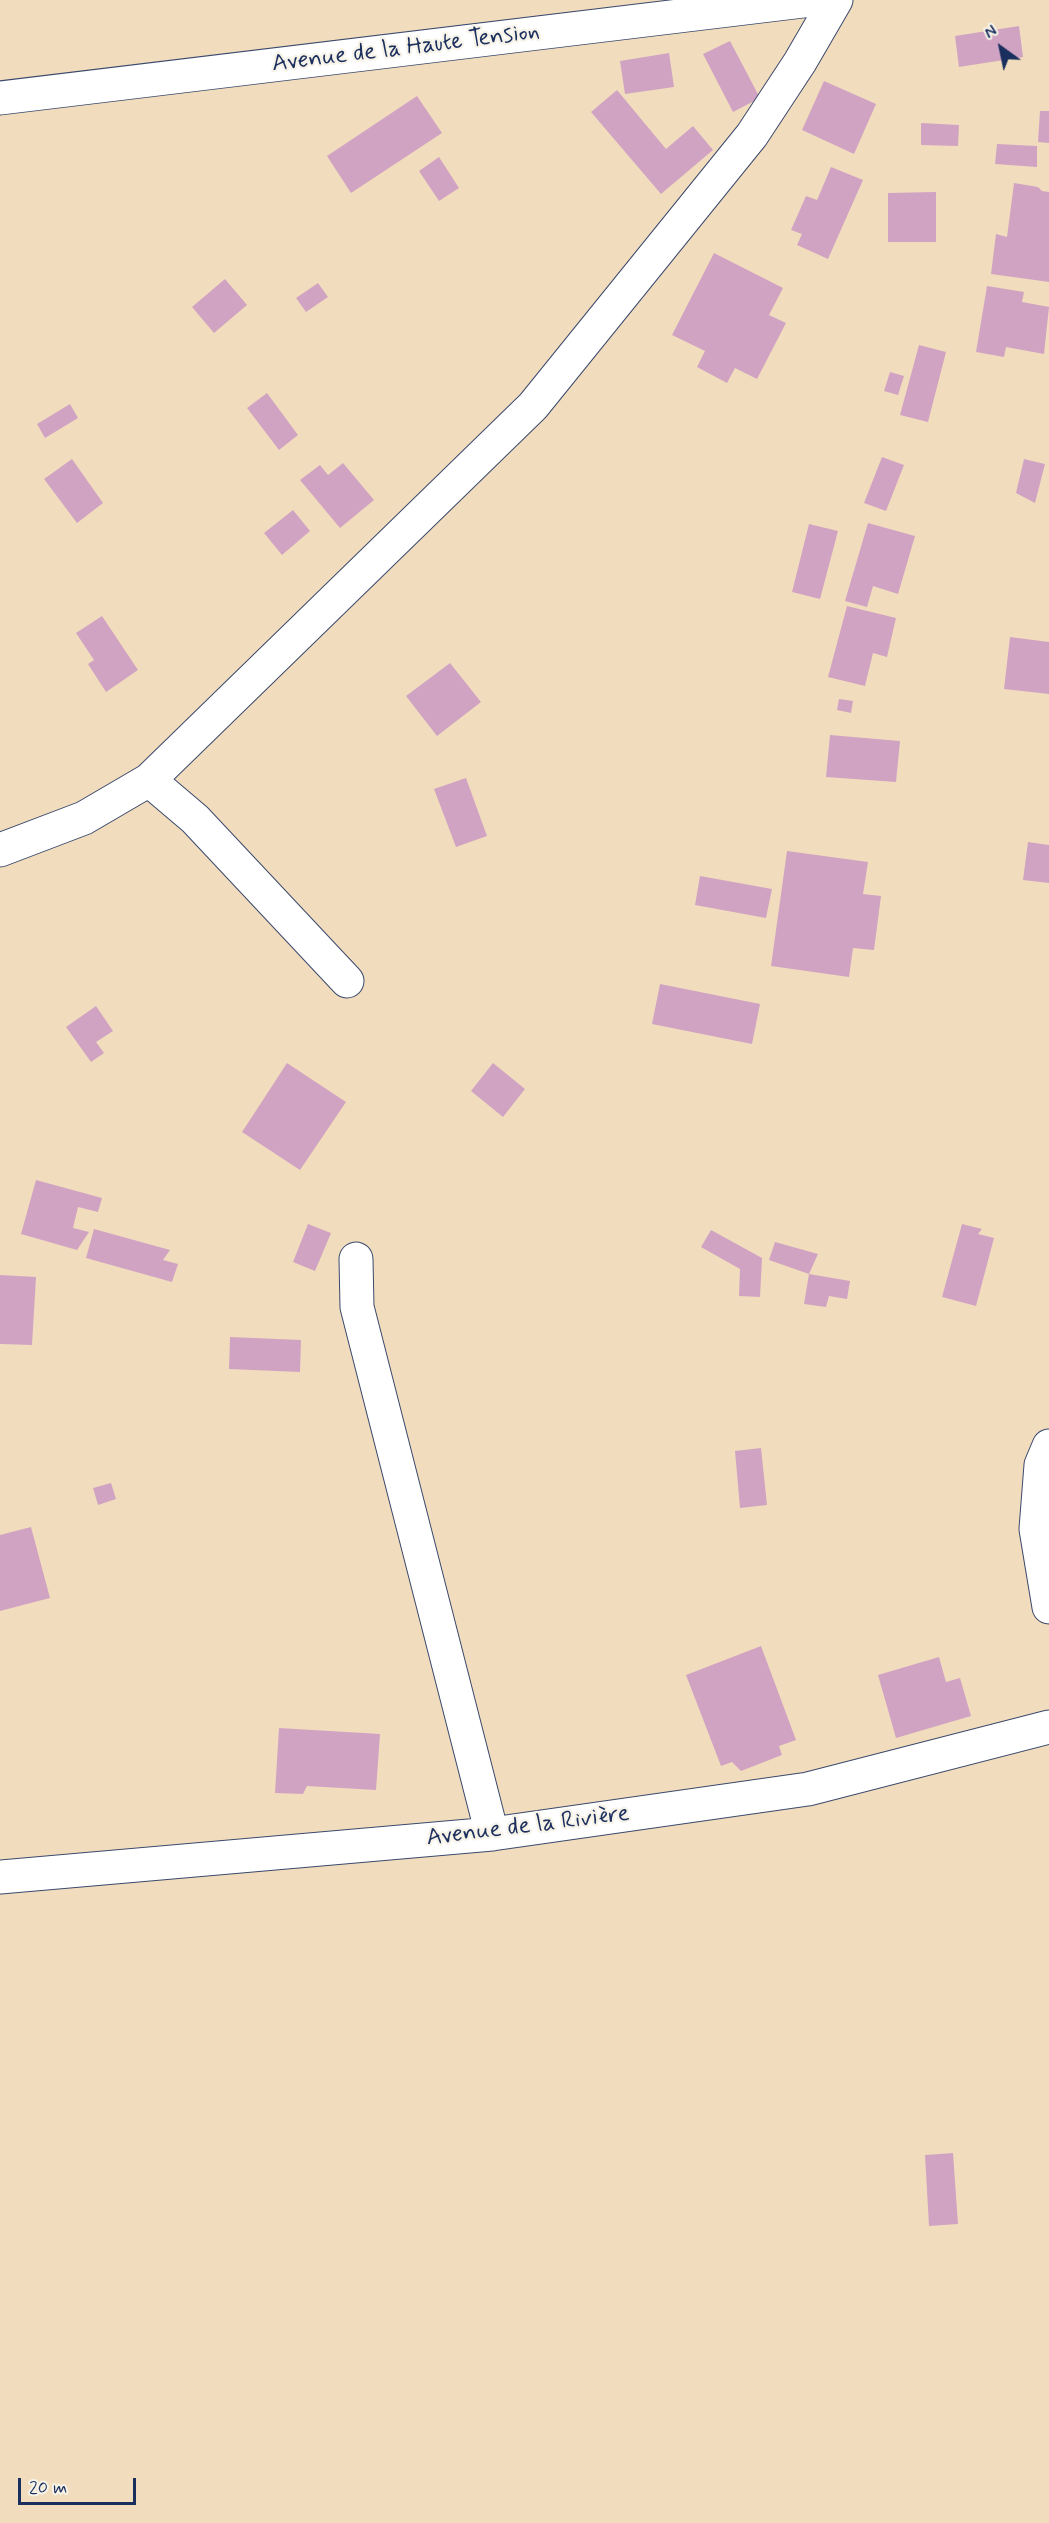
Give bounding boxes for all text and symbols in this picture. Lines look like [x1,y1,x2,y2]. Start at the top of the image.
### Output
street label: Avenue de la Haute Tension [270,18,542,80]
north arrow [971,18,1031,78]
text: N [981,21,1001,44]
street label: Avenue de la Rivière [425,1800,631,1854]
scale bar [21,2466,140,2504]
text: 20 m [29,2476,67,2500]

